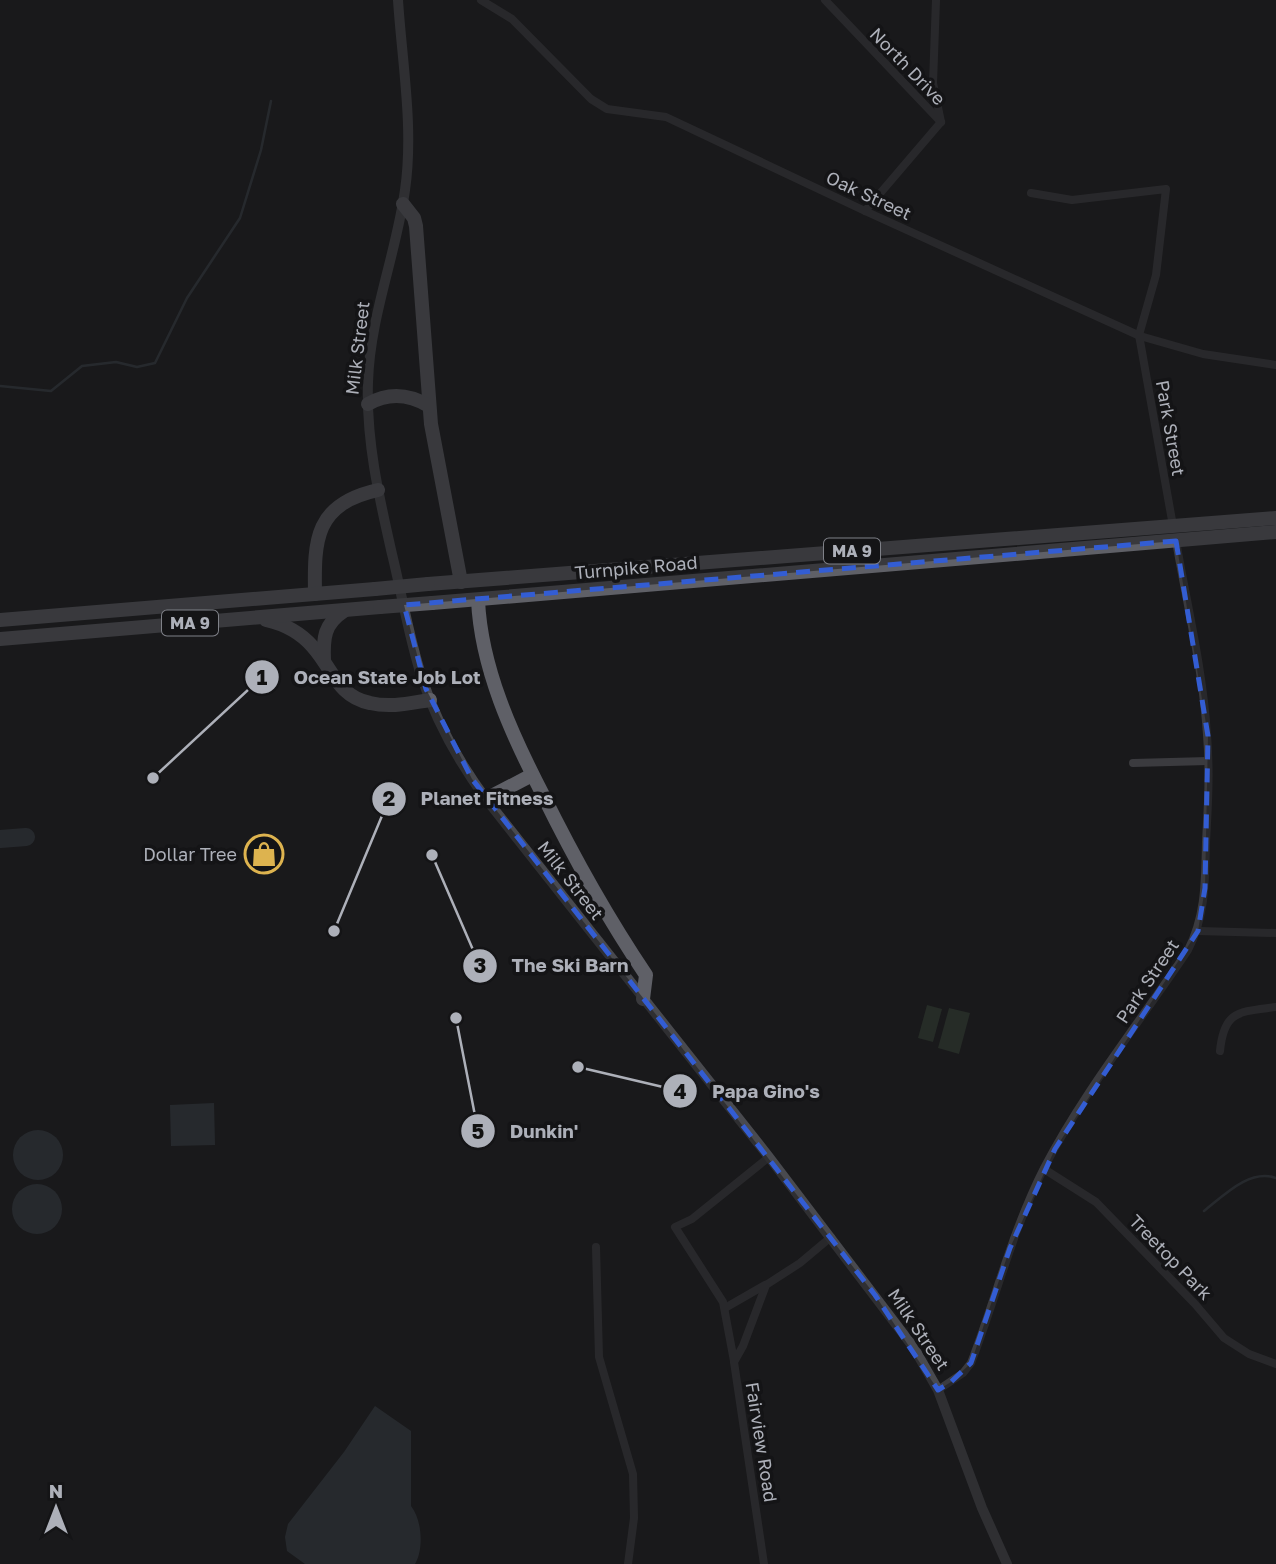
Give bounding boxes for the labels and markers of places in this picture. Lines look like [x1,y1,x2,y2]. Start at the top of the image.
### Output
callout: Ocean State Job Lot [244,657,494,697]
callout: Planet Fitness [371,779,567,819]
shop icon: Dollar Tree [243,833,285,875]
place label: Dollar Tree [143,843,237,865]
callout: The Ski Barn [463,946,642,986]
callout: Papa Gino's [663,1071,834,1111]
callout: Dunkin' [461,1111,592,1151]

